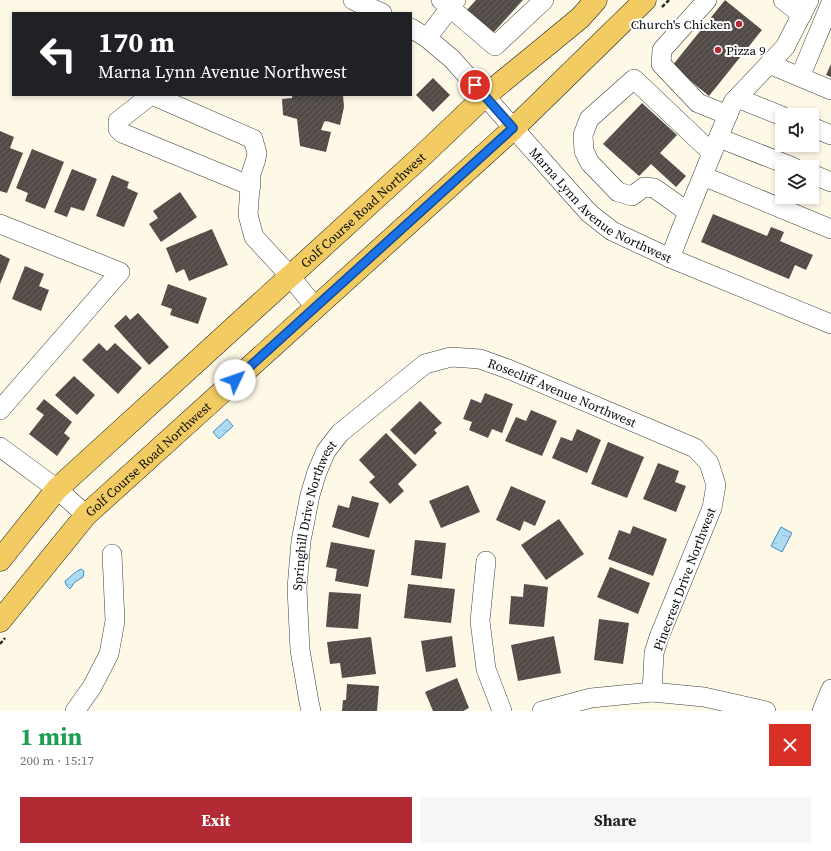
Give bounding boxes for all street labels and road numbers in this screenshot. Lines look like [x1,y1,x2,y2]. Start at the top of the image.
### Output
street label: Marna Lynn Avenue Northwest [525,144,675,267]
street label: Golf Course Road Northwest [297,148,430,272]
street label: Rosecliff Avenue Northwest [486,355,640,432]
street label: Golf Course Road Northwest [82,398,215,521]
street label: Springhill Drive Northwest [289,436,341,591]
street label: Pinecrest Drive Northwest [649,505,720,653]

